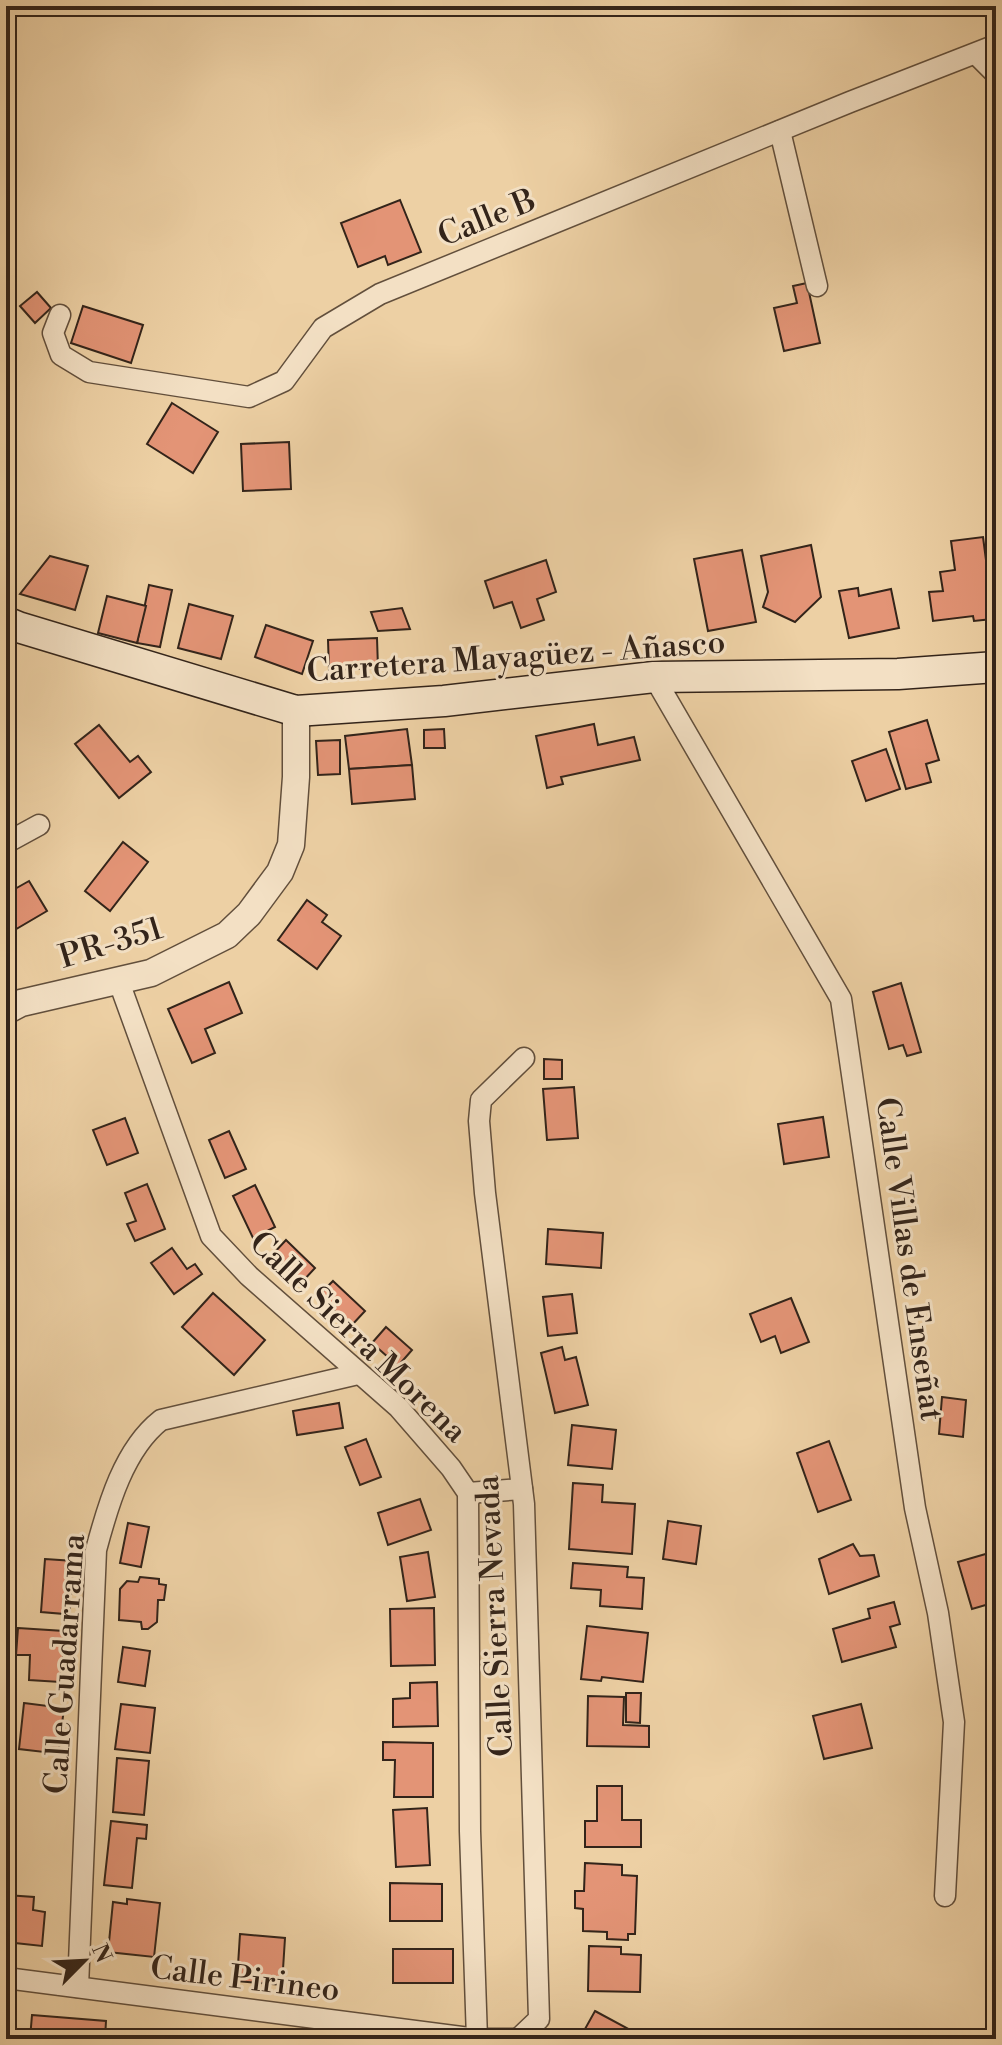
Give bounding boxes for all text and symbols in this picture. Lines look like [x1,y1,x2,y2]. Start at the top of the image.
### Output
street label: Calle B [432,180,542,256]
street label: Carretera Mayagüez - Añasco [305,622,727,692]
street label: PR-351 [54,908,168,978]
street label: Calle Villas de Enseñat [867,1095,951,1423]
street label: Calle Sierra Morena [241,1223,476,1452]
street label: Calle Sierra Nevada [468,1473,522,1758]
street label: Calle Guadarrama [36,1532,94,1795]
north arrow [44,1921,124,2001]
text: N [85,1940,117,1967]
street label: Calle Pirineo [148,1948,342,2010]

